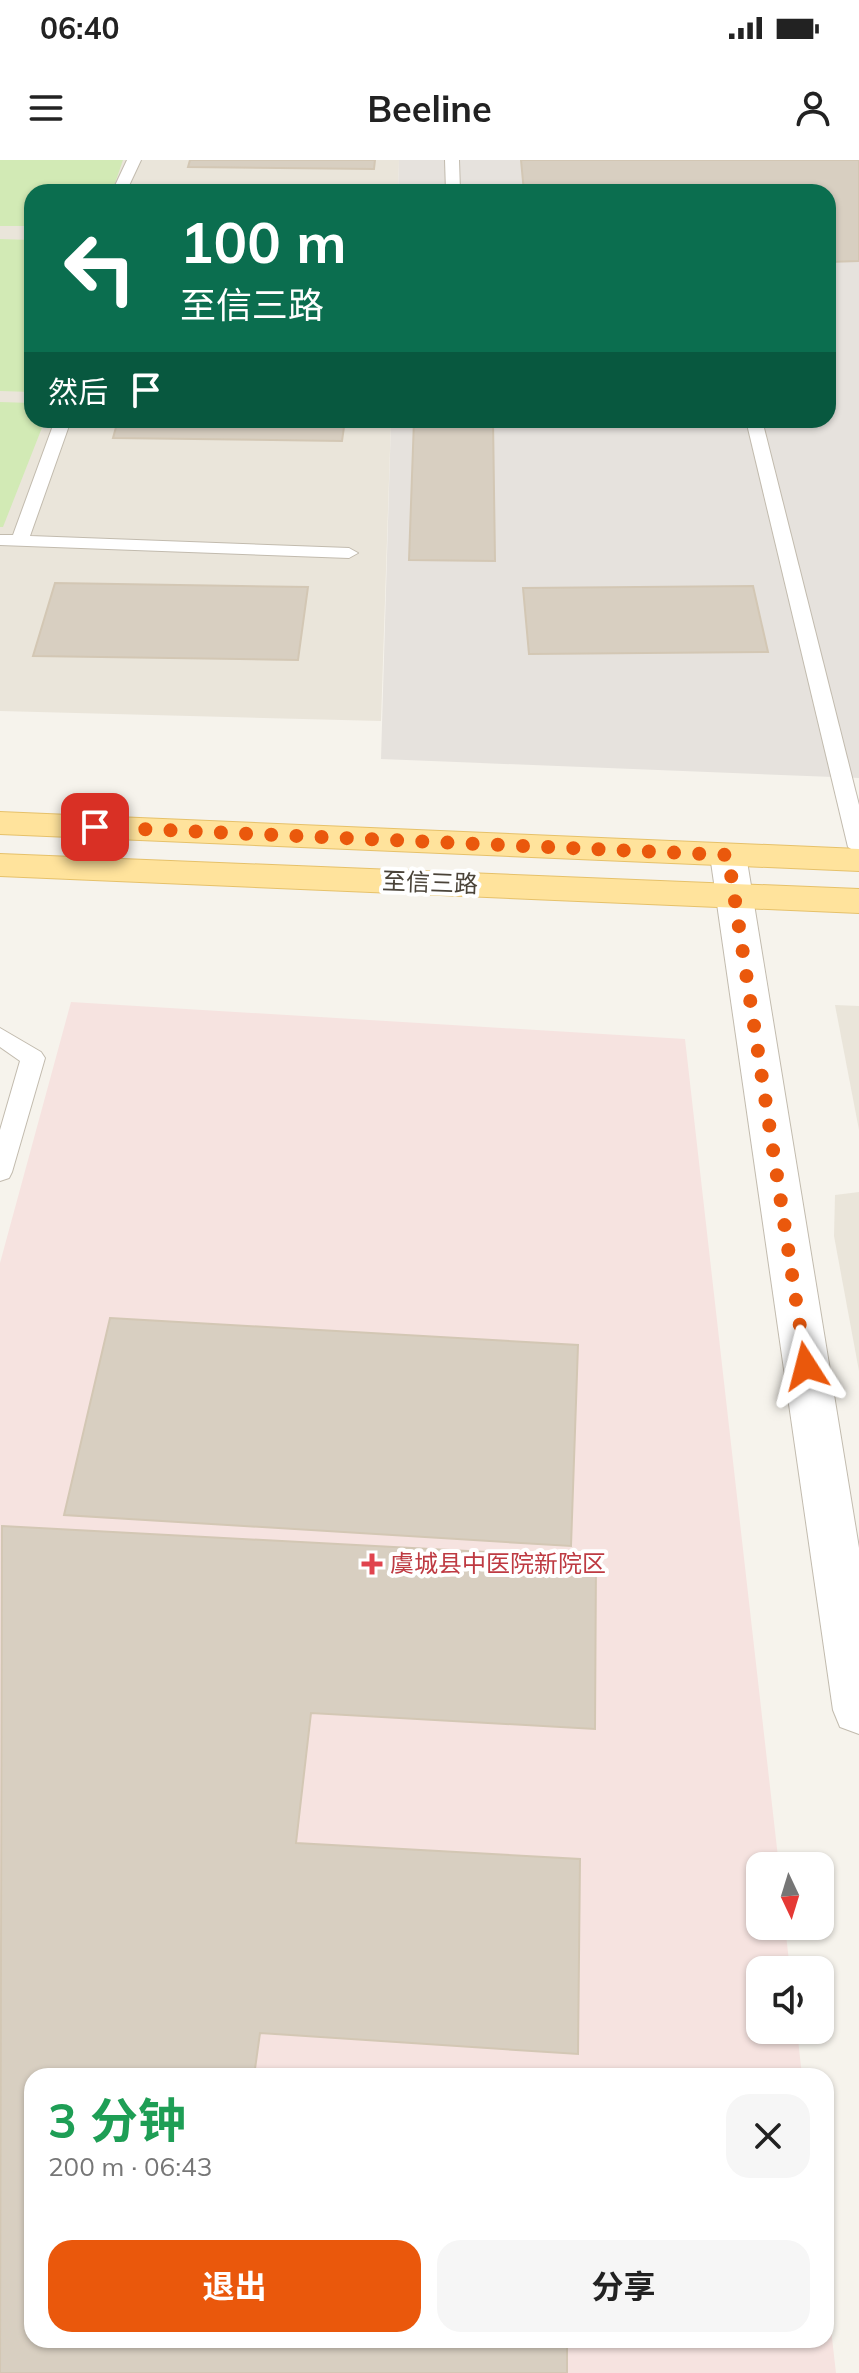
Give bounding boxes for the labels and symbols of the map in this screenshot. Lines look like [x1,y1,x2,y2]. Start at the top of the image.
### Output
pin [61,793,129,861]
street label: 至信三路 [382,865,479,899]
position arrow [764,1324,848,1408]
place label: 虞城县中医院新院区 [390,1548,606,1578]
marker: 虞城县中医院新院区 [361,1553,383,1575]
north arrow [746,1852,834,1940]

